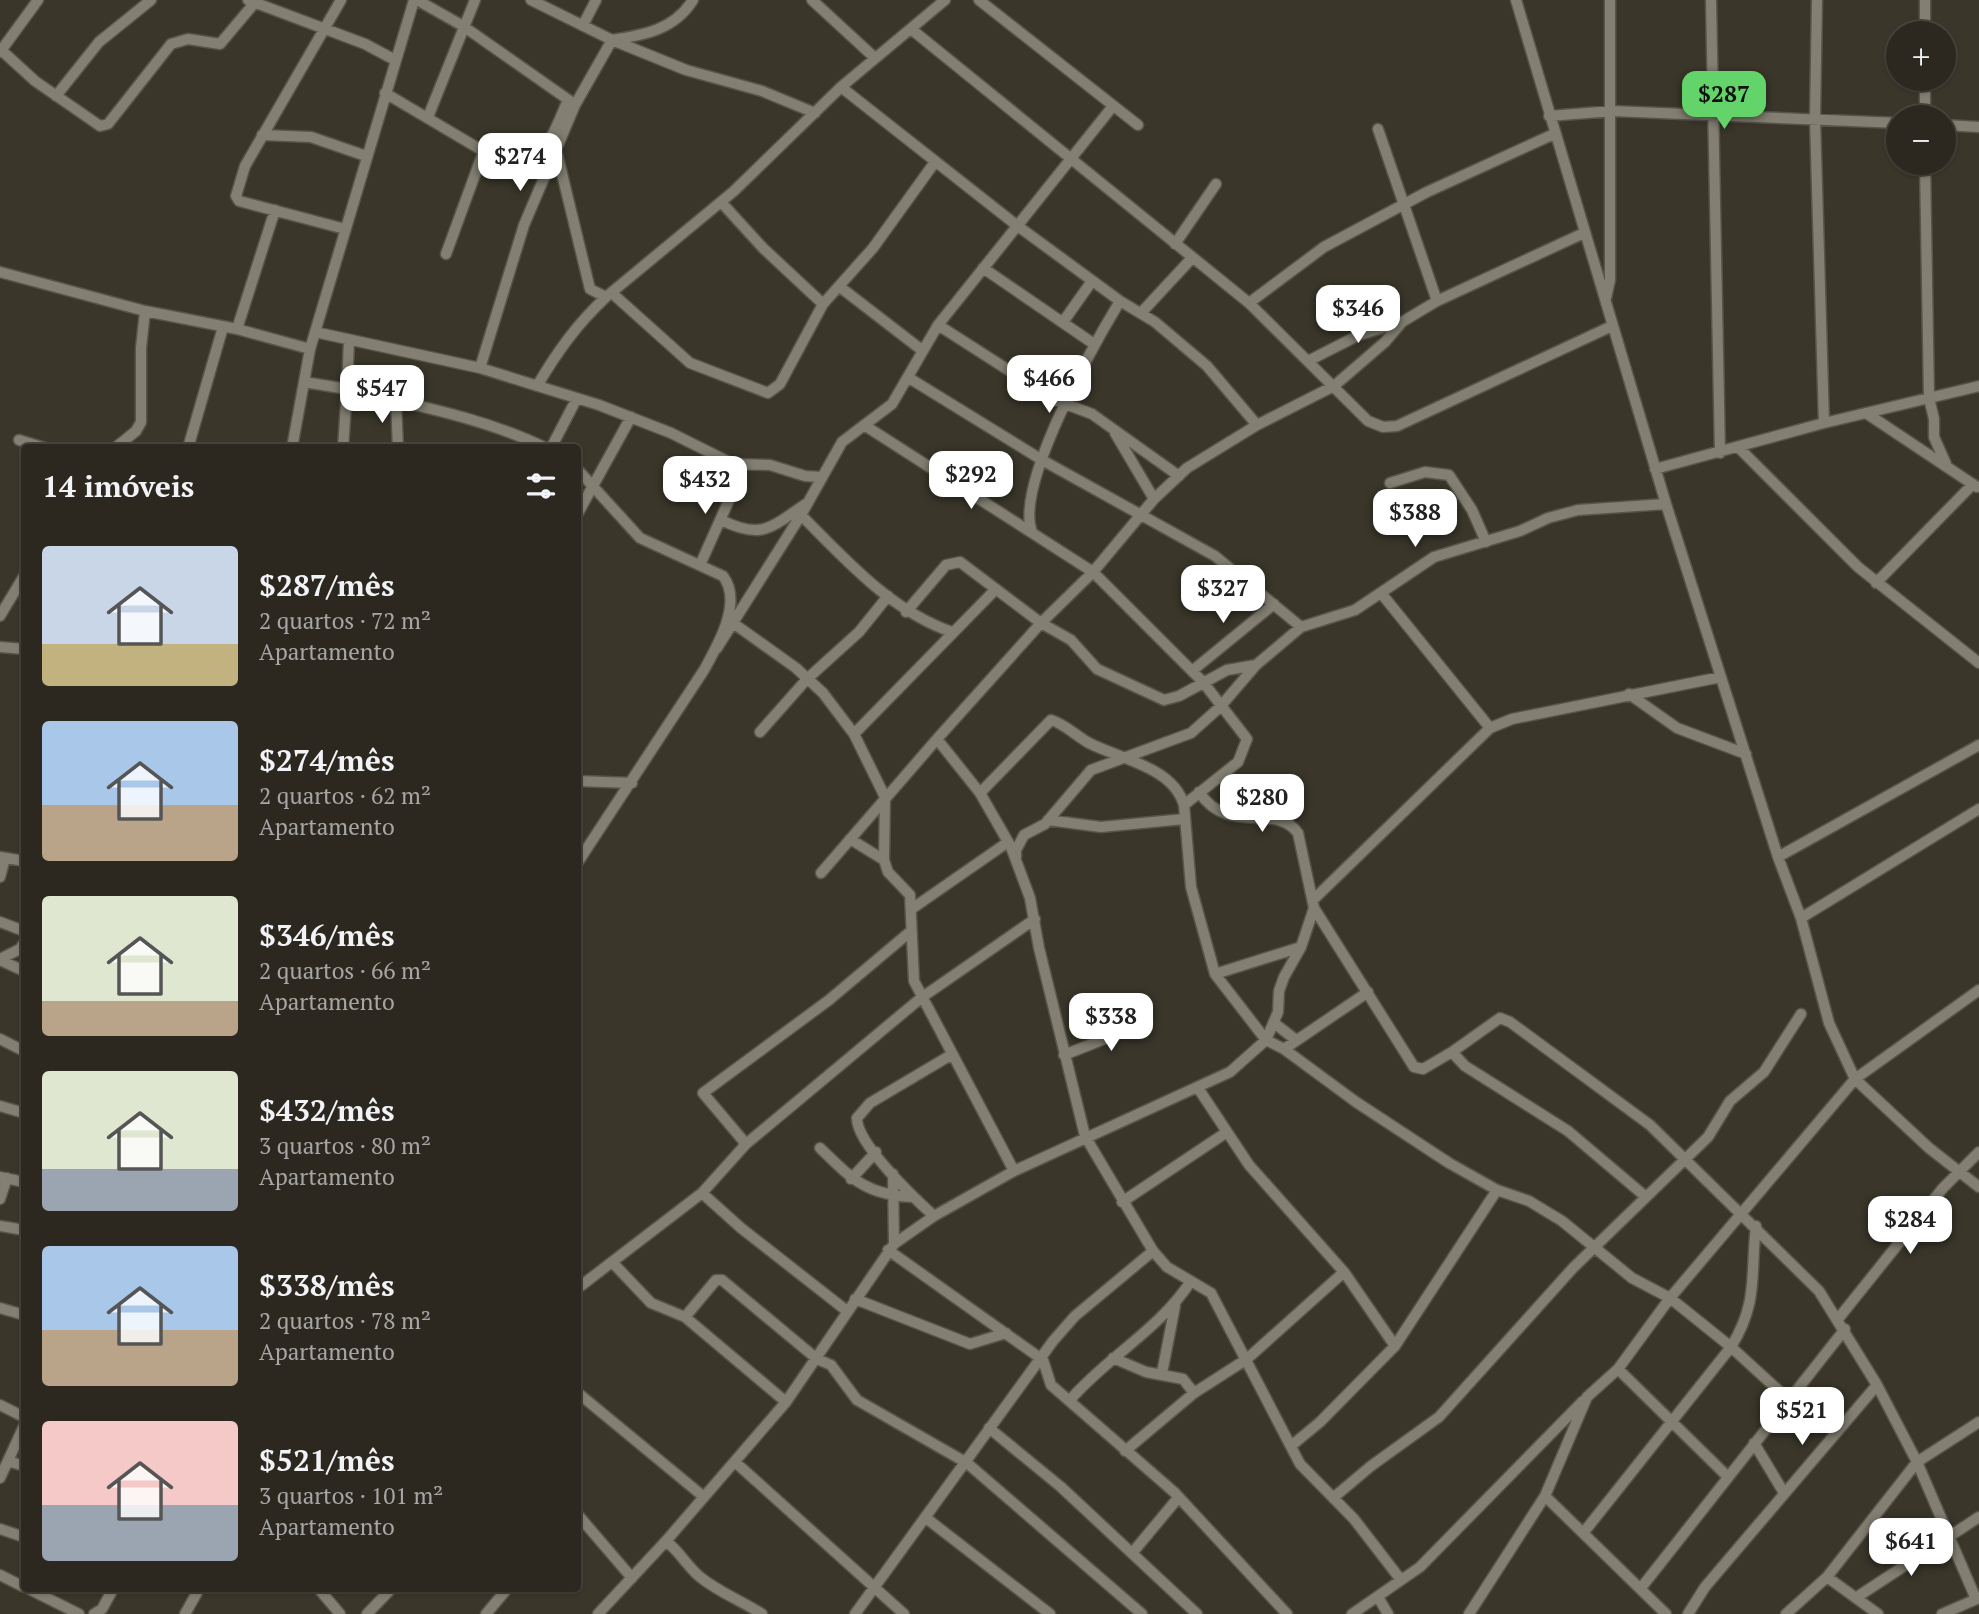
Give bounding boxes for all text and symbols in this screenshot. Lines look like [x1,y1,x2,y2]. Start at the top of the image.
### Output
map controls [1886,21,1956,175]
button: + [1886,21,1956,91]
pin: $287 [1683,72,1765,131]
text: $287 [1698,78,1750,109]
button: − [1886,105,1956,175]
pin: $274 [479,134,561,193]
text: $274 [494,140,546,171]
pin: $346 [1317,286,1399,345]
text: $346 [1332,292,1384,323]
pin: $466 [1008,356,1090,415]
text: $466 [1023,362,1075,393]
pin: $547 [341,366,423,425]
text: $547 [356,372,408,403]
pin: $292 [930,452,1012,511]
pin: $432 [664,456,746,516]
text: $292 [945,458,997,489]
text: $432 [679,463,731,494]
text: 14 imóveis [42,466,194,506]
icon: filters [522,467,560,505]
pin: $388 [1374,490,1456,549]
text: $388 [1389,496,1441,527]
text: $287/mês [259,565,395,605]
pin: $327 [1182,566,1264,625]
text: $327 [1197,572,1249,603]
icon: home [98,574,182,658]
text: 2 quartos · 72 m² [259,605,431,636]
text: Apartamento [259,636,395,667]
text: $274/mês [259,740,395,780]
icon: home [98,749,182,833]
pin: $280 [1221,774,1303,834]
text: 2 quartos · 62 m² [259,780,431,811]
text: $280 [1236,781,1288,812]
text: Apartamento [259,811,395,842]
text: $346/mês [259,915,395,955]
icon: home [98,924,182,1008]
text: 2 quartos · 66 m² [259,955,431,986]
text: Apartamento [259,986,395,1017]
pin: $338 [1070,993,1152,1053]
text: $338 [1085,1000,1137,1031]
text: $432/mês [259,1090,395,1130]
icon: home [98,1099,182,1183]
text: 3 quartos · 80 m² [259,1130,431,1161]
text: Apartamento [259,1161,395,1192]
pin: $284 [1869,1196,1951,1256]
text: $284 [1884,1203,1936,1234]
text: $338/mês [259,1265,395,1305]
icon: home [98,1274,182,1358]
text: 2 quartos · 78 m² [259,1305,431,1336]
text: Apartamento [259,1336,395,1367]
pin: $521 [1761,1388,1843,1447]
text: $521 [1776,1394,1828,1425]
text: $521/mês [259,1440,395,1480]
icon: home [98,1449,182,1533]
text: 3 quartos · 101 m² [259,1480,443,1511]
text: Apartamento [259,1511,395,1542]
pin: $641 [1870,1518,1952,1578]
text: $641 [1885,1525,1937,1556]

